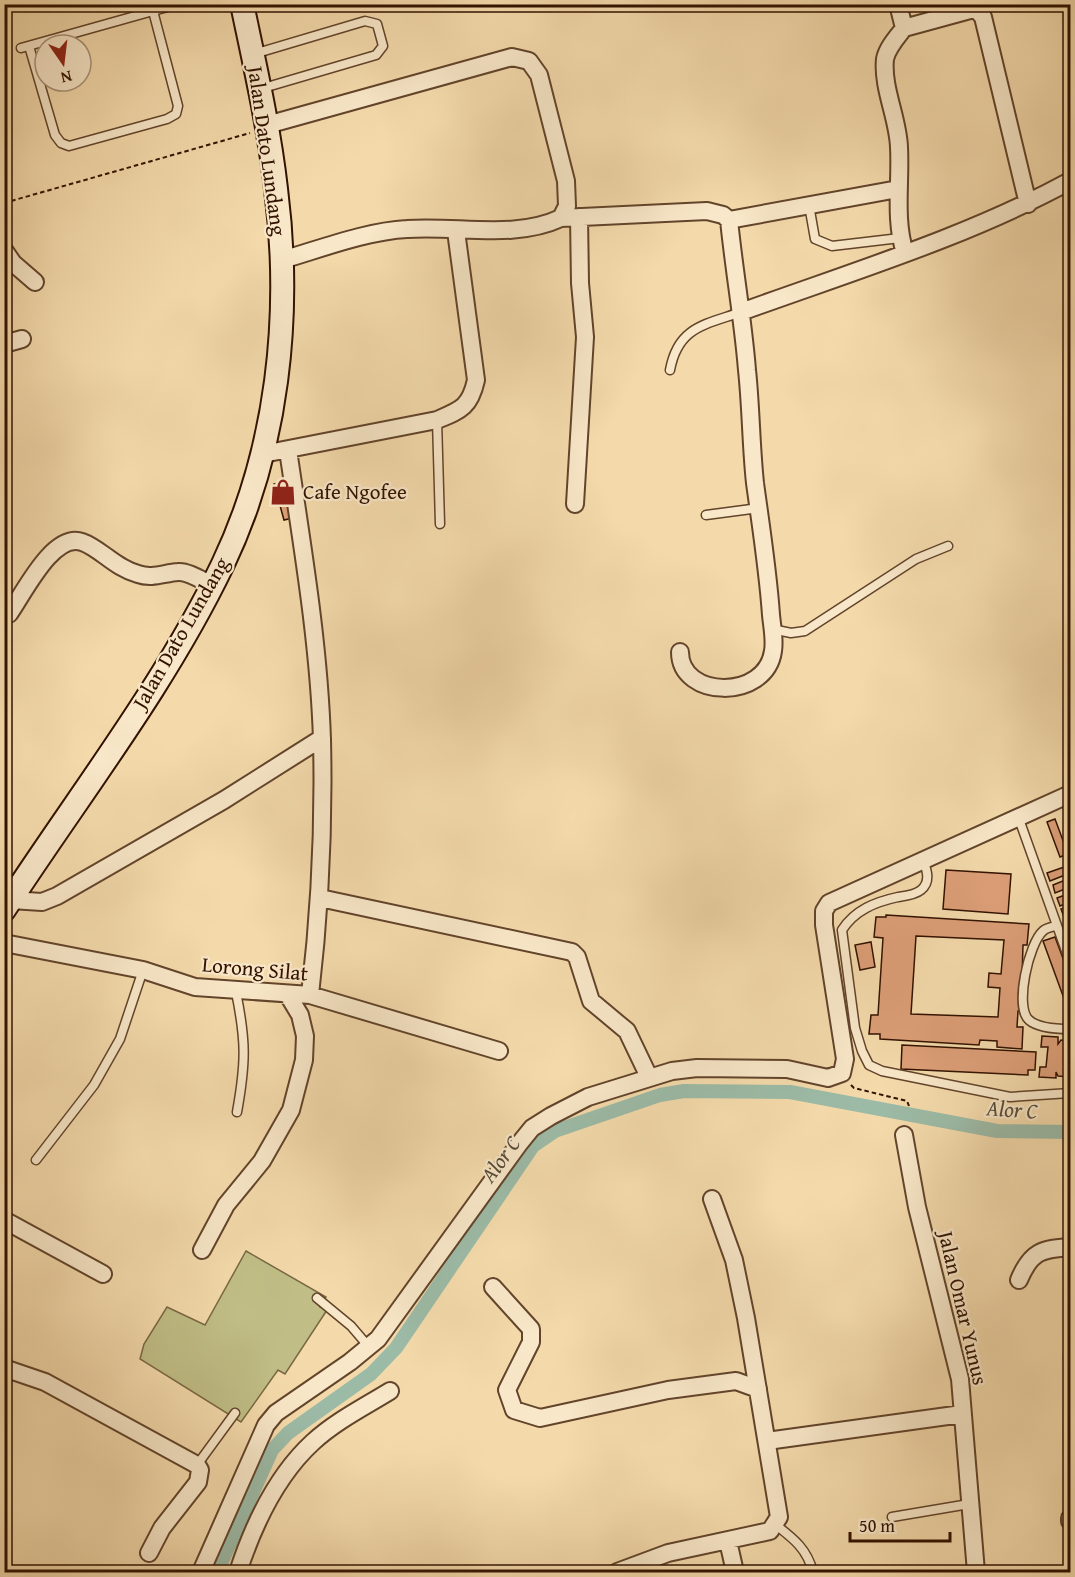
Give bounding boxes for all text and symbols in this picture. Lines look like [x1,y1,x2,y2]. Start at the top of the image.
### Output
north arrow [33,33,93,93]
street label: Jalan Dato Lundang [240,61,295,238]
text: N [58,65,75,91]
place label: Cafe Ngofee [303,476,407,507]
shop icon: Cafe Ngofee [268,477,298,507]
street label: Jalan Dato Lundang [123,550,237,717]
street label: Lorong Silat [201,948,310,989]
water label: Alor C [985,1091,1040,1127]
water label: Alor C [472,1128,529,1190]
street label: Jalan Omar Yunus [930,1225,996,1388]
scale bar [850,1505,950,1543]
text: 50 m [859,1512,895,1539]

